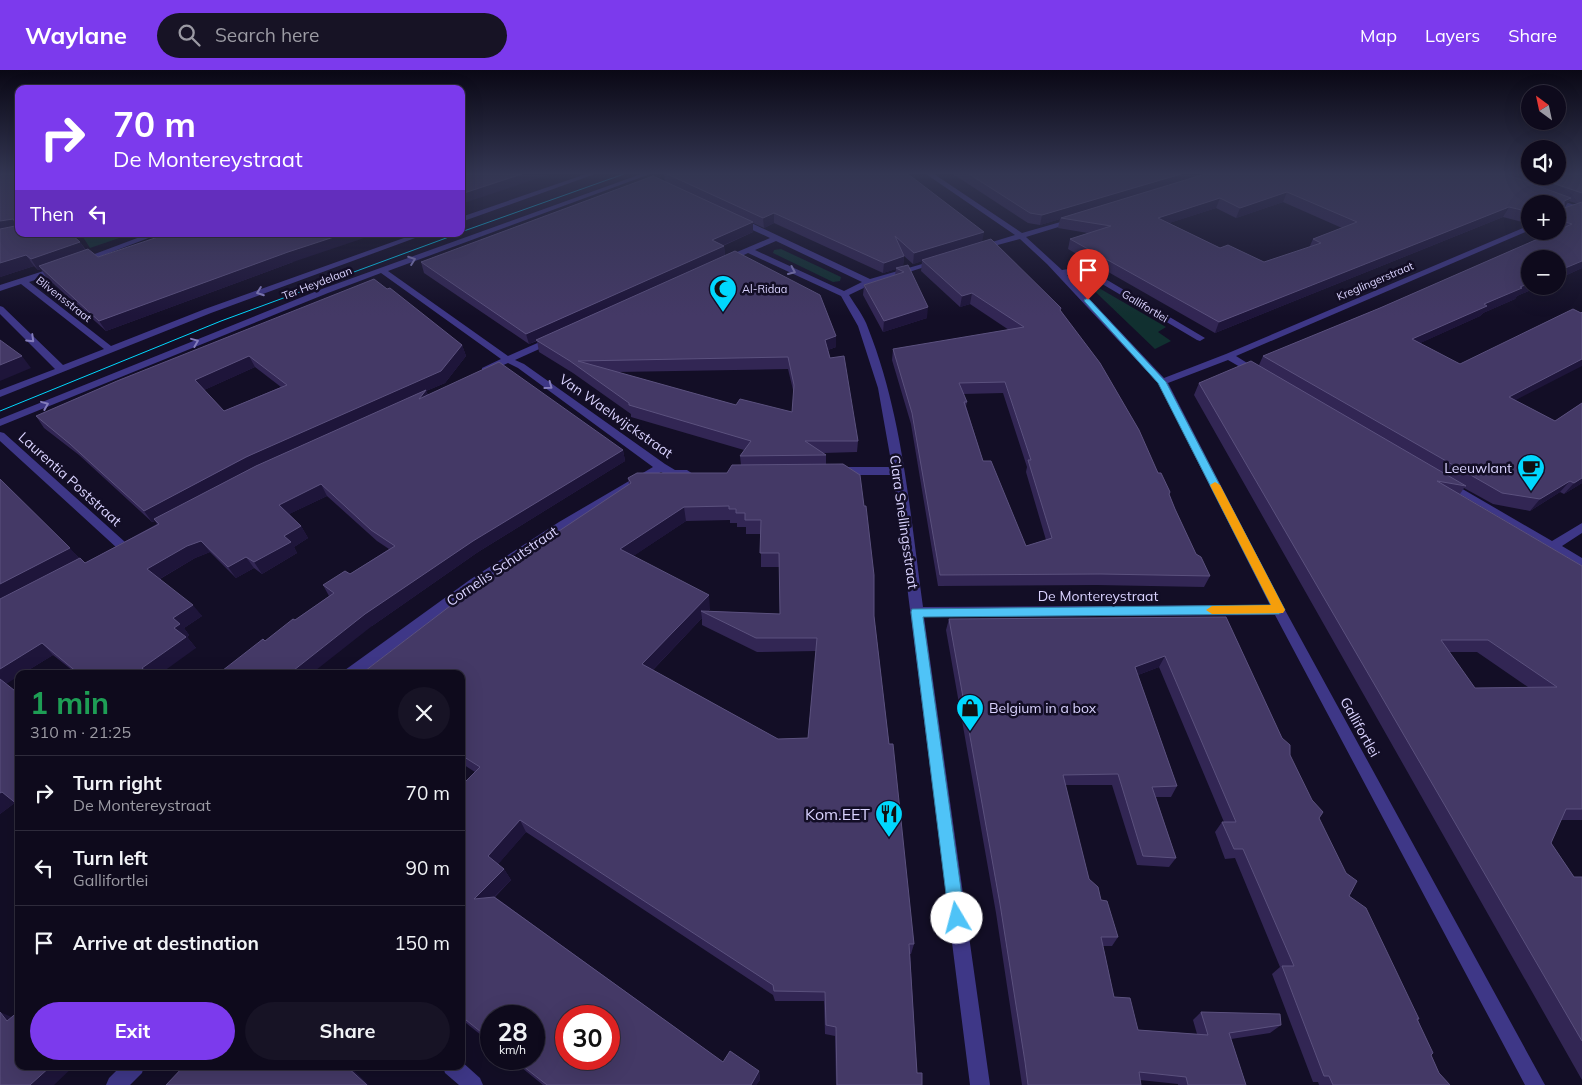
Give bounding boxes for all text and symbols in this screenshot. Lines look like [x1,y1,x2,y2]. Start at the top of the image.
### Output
search box [157,13,507,58]
text: Waylane [25,20,127,50]
icon: search [175,21,203,49]
text: Search here [215,23,319,47]
text: Map [1360,24,1397,47]
text: Layers [1425,24,1480,47]
text: Share [1508,24,1557,47]
north arrow [1521,85,1566,130]
map controls [1521,85,1566,295]
text: 70 m [113,102,196,146]
icon: right [30,105,95,170]
button: sound [1521,140,1566,185]
text: De Montereystraat [113,145,303,173]
button: + [1521,195,1566,240]
icon: left [84,200,112,228]
text: Then [30,202,74,226]
pin [1067,249,1109,300]
button: − [1521,250,1566,295]
one-way arrow [408,256,416,266]
icon: arrive [1074,256,1102,284]
street label: Kreglingerstraat [1335,258,1416,303]
street label: Ter Heydelaan [280,263,354,303]
one-way arrow [787,264,796,275]
street label: Blivensstraat [33,273,95,325]
mosque icon: Al-Ridaa [708,274,738,313]
place label: Al-Ridaa [742,282,787,296]
one-way arrow [257,286,265,296]
street label: Gallifortlei [1119,287,1171,325]
one-way arrow [25,333,34,342]
one-way arrow [190,338,199,349]
street label: Van Waelwijckstraat [556,370,676,462]
one-way arrow [543,380,553,389]
one-way arrow [40,400,49,411]
street label: Laurentia Poststraat [15,428,125,530]
cafe icon: Leeuwlant [1516,453,1546,492]
street label: Clara Snellingsstraat [886,454,922,590]
place label: Leeuwlant [1444,459,1512,477]
street label: Cornelis Schutstraat [443,522,561,610]
street label: De Montereystraat [1038,587,1158,605]
text: 1 min [30,684,109,722]
button: close [398,687,450,739]
shop icon: Belgium in a box [955,693,985,732]
street label: Gallifortlei [1336,694,1384,760]
place label: Belgium in a box [989,699,1097,717]
text: 310 m · 21:25 [30,722,131,742]
text: Turn right [73,771,162,795]
icon: right [30,779,58,807]
text: 70 m [406,781,450,805]
text: De Montereystraat [73,795,211,815]
restaurant icon: Kom.EET [874,799,904,838]
place label: Kom.EET [805,804,870,824]
text: Turn left [73,846,148,870]
icon: left [30,854,58,882]
text: 90 m [406,856,450,880]
text: Gallifortlei [73,870,148,890]
position arrow [930,891,982,943]
icon: arrive [30,929,58,957]
text: Arrive at destination [73,931,259,955]
text: 150 m [394,931,450,955]
button: Exit [30,1002,235,1060]
button: Share [245,1002,450,1060]
speed limit sign: 30 [555,1005,620,1070]
text: 28 [497,1016,528,1047]
text: km/h [499,1042,526,1057]

